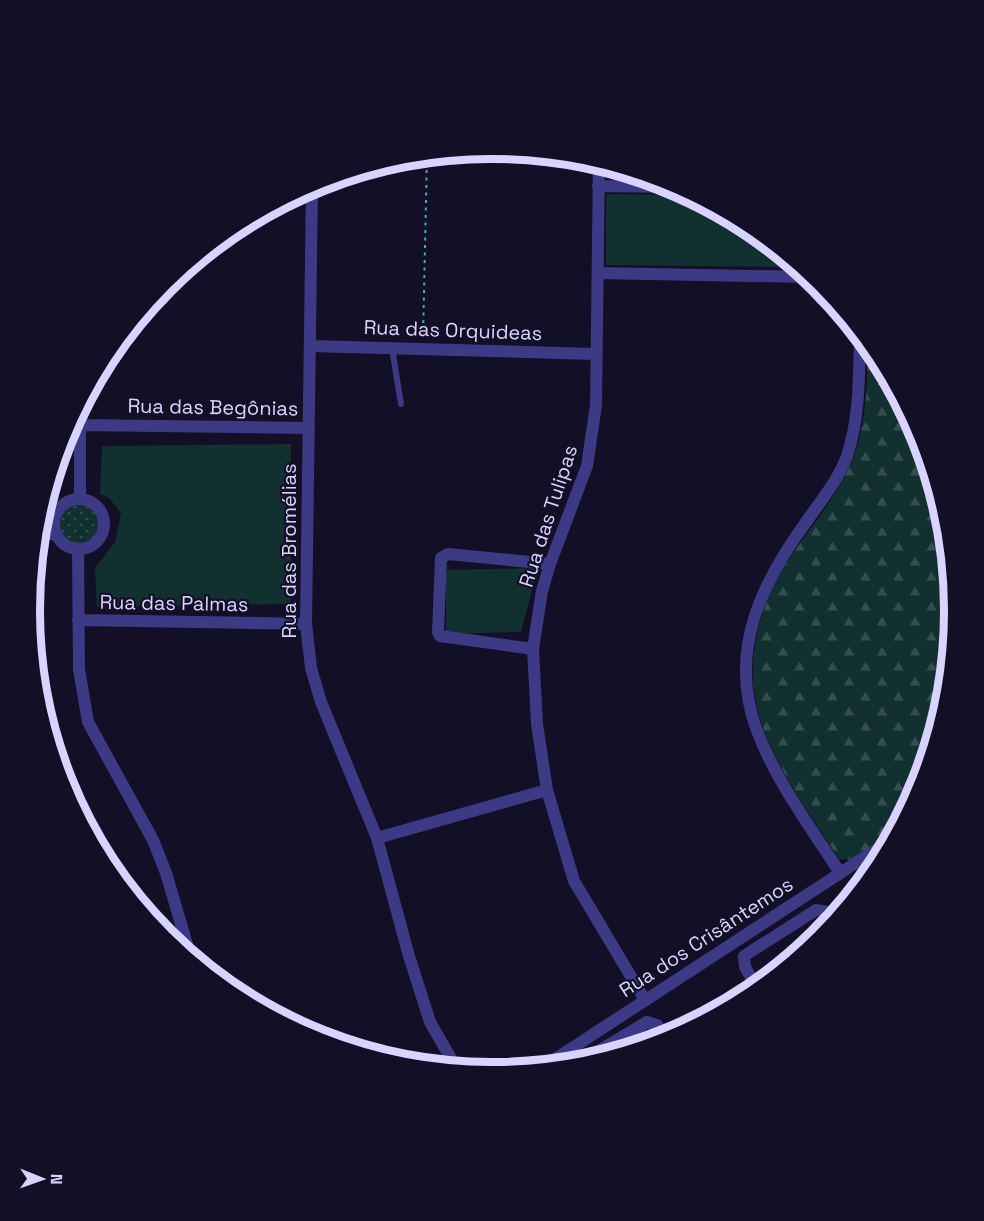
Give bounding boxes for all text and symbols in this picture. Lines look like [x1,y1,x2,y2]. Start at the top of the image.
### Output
street label: Rua das Orquideas [363,314,543,346]
street label: Rua das Begônias [127,393,299,421]
street label: Rua das Tulipas [513,442,583,590]
street label: Rua das Bromélias [276,463,302,639]
street label: Rua das Palmas [99,589,249,617]
street label: Rua dos Crisântemos [614,871,798,1003]
north arrow [12,1149,72,1209]
text: N [46,1174,67,1185]

